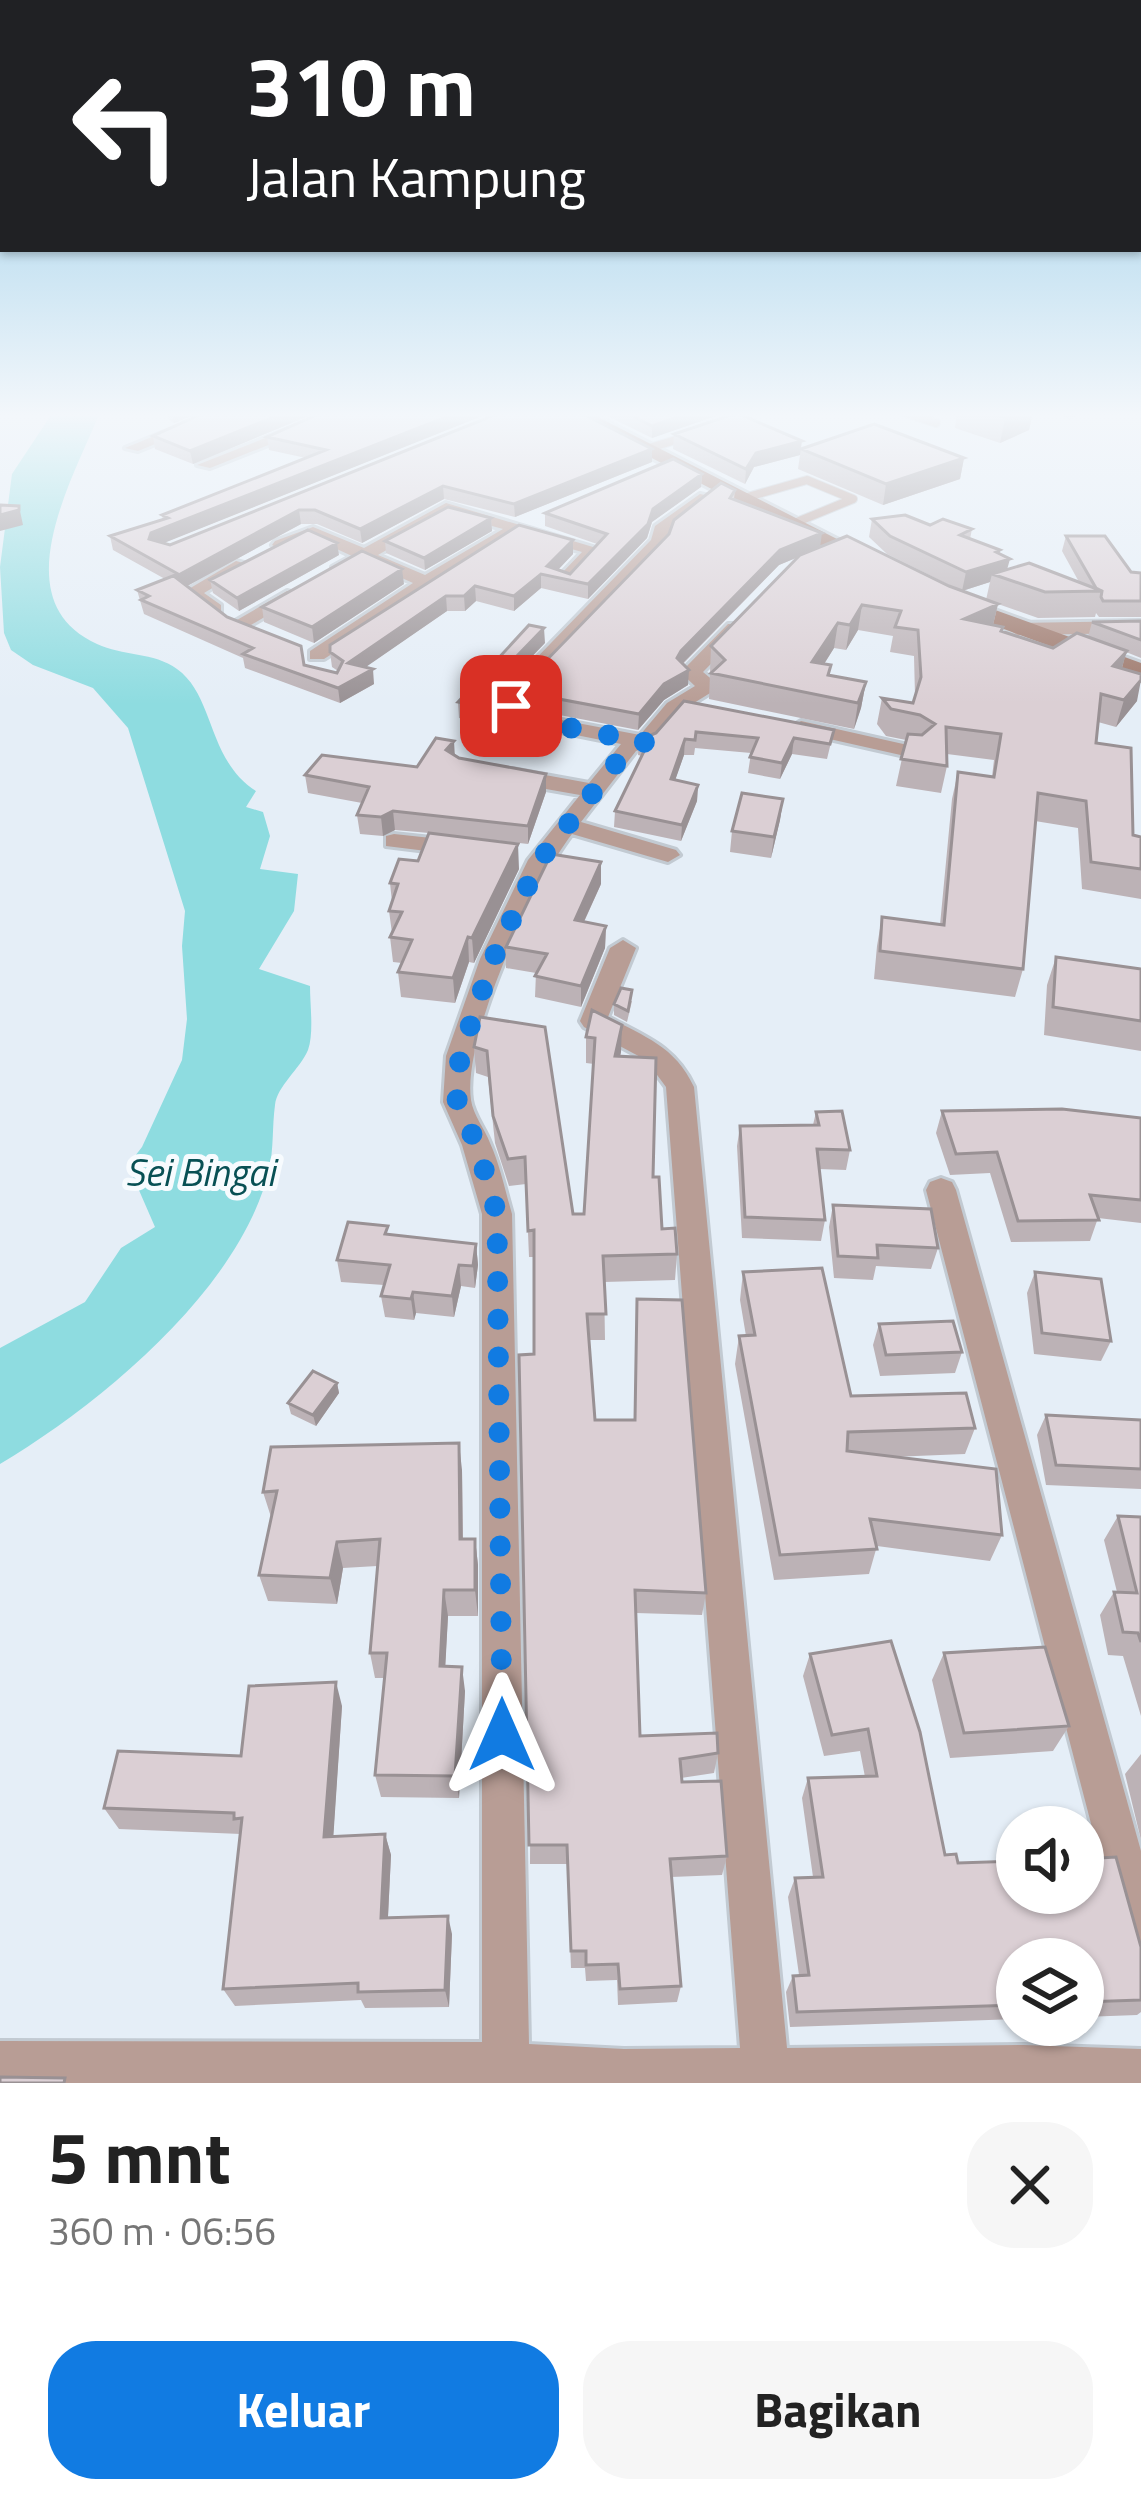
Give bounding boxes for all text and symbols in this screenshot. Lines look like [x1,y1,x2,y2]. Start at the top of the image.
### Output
text: 310 m [246,21,476,149]
icon: left [48,48,204,204]
text: Jalan Kampung [246,136,586,218]
pin [460,655,562,757]
icon: arrive [478,673,544,739]
water label: Sei Bingai [125,1142,279,1201]
position arrow [439,1672,565,1798]
map controls [996,1806,1104,2046]
button: sound [996,1806,1104,1914]
button: layers [996,1938,1104,2046]
text: 5 mnt [48,2101,231,2211]
button: close [967,2122,1093,2248]
text: 360 m · 06:56 [48,2201,276,2260]
button: Keluar [48,2341,559,2479]
button: Bagikan [583,2341,1093,2479]

